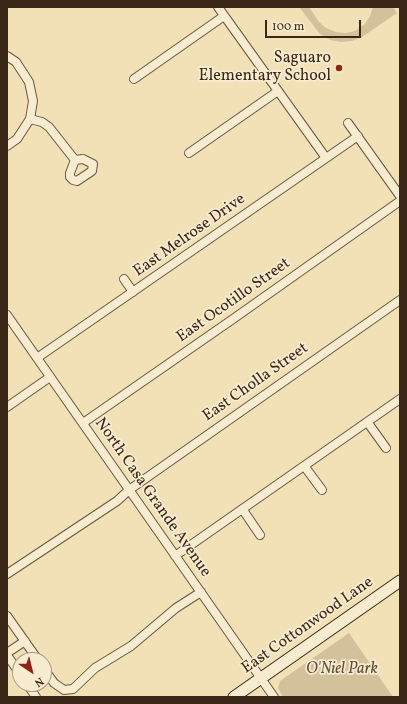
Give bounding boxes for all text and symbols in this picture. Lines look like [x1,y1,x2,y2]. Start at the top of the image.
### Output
scale bar [267,12,363,38]
text: 100 m [272,19,304,35]
place label: Saguaro Elementary School [199,49,331,87]
marker: Saguaro Elementary School [334,63,344,73]
street label: East Melrose Drive [130,190,250,282]
street label: East Ocotillo Street [174,255,294,347]
street label: East Cholla Street [200,340,312,426]
street label: North Casa Grande Avenue [90,415,214,581]
street label: East Cottonwood Lane [239,573,377,679]
north arrow [12,652,52,692]
park label: O'Niel Park [306,660,378,680]
text: N [31,673,46,690]

